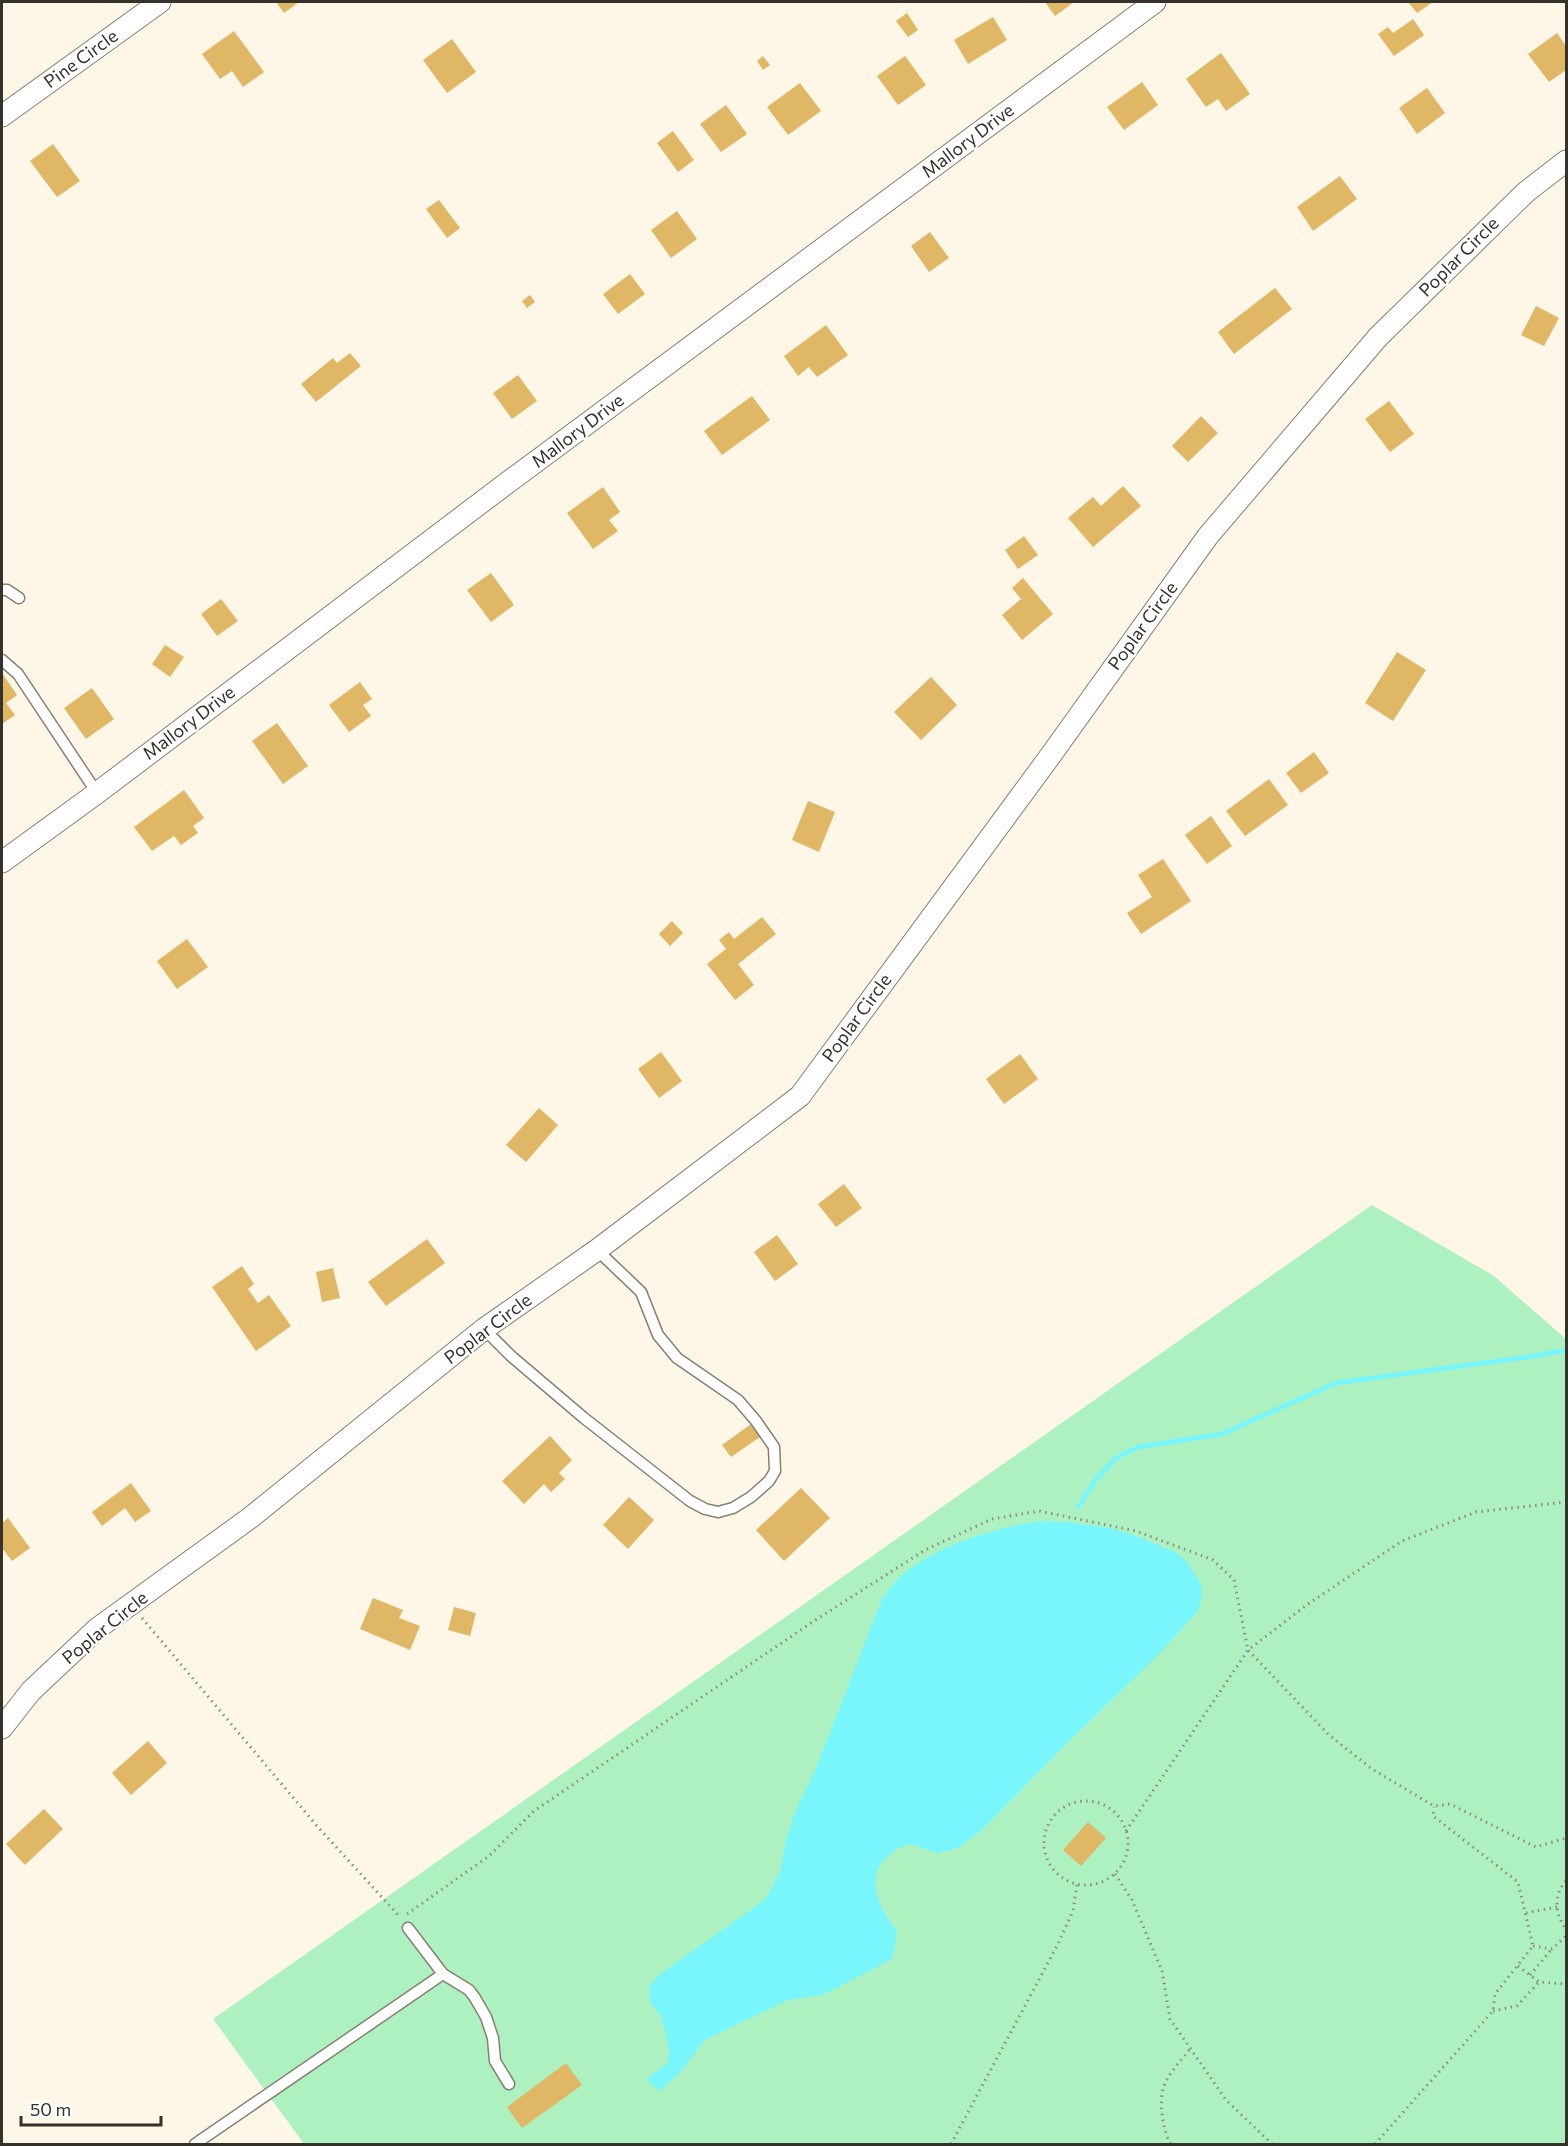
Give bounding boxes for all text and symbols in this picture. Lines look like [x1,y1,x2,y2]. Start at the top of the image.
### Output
street label: Pine Circle [39,24,122,92]
street label: Mallory Drive [917,98,1018,182]
street label: Poplar Circle [1414,212,1503,301]
street label: Mallory Drive [527,388,628,472]
street label: Poplar Circle [1103,577,1182,674]
street label: Mallory Drive [138,680,239,764]
street label: Poplar Circle [817,969,896,1066]
street label: Poplar Circle [439,1288,535,1368]
street label: Poplar Circle [57,1586,152,1668]
scale bar [21,2089,160,2127]
text: 50 m [30,2098,71,2120]

